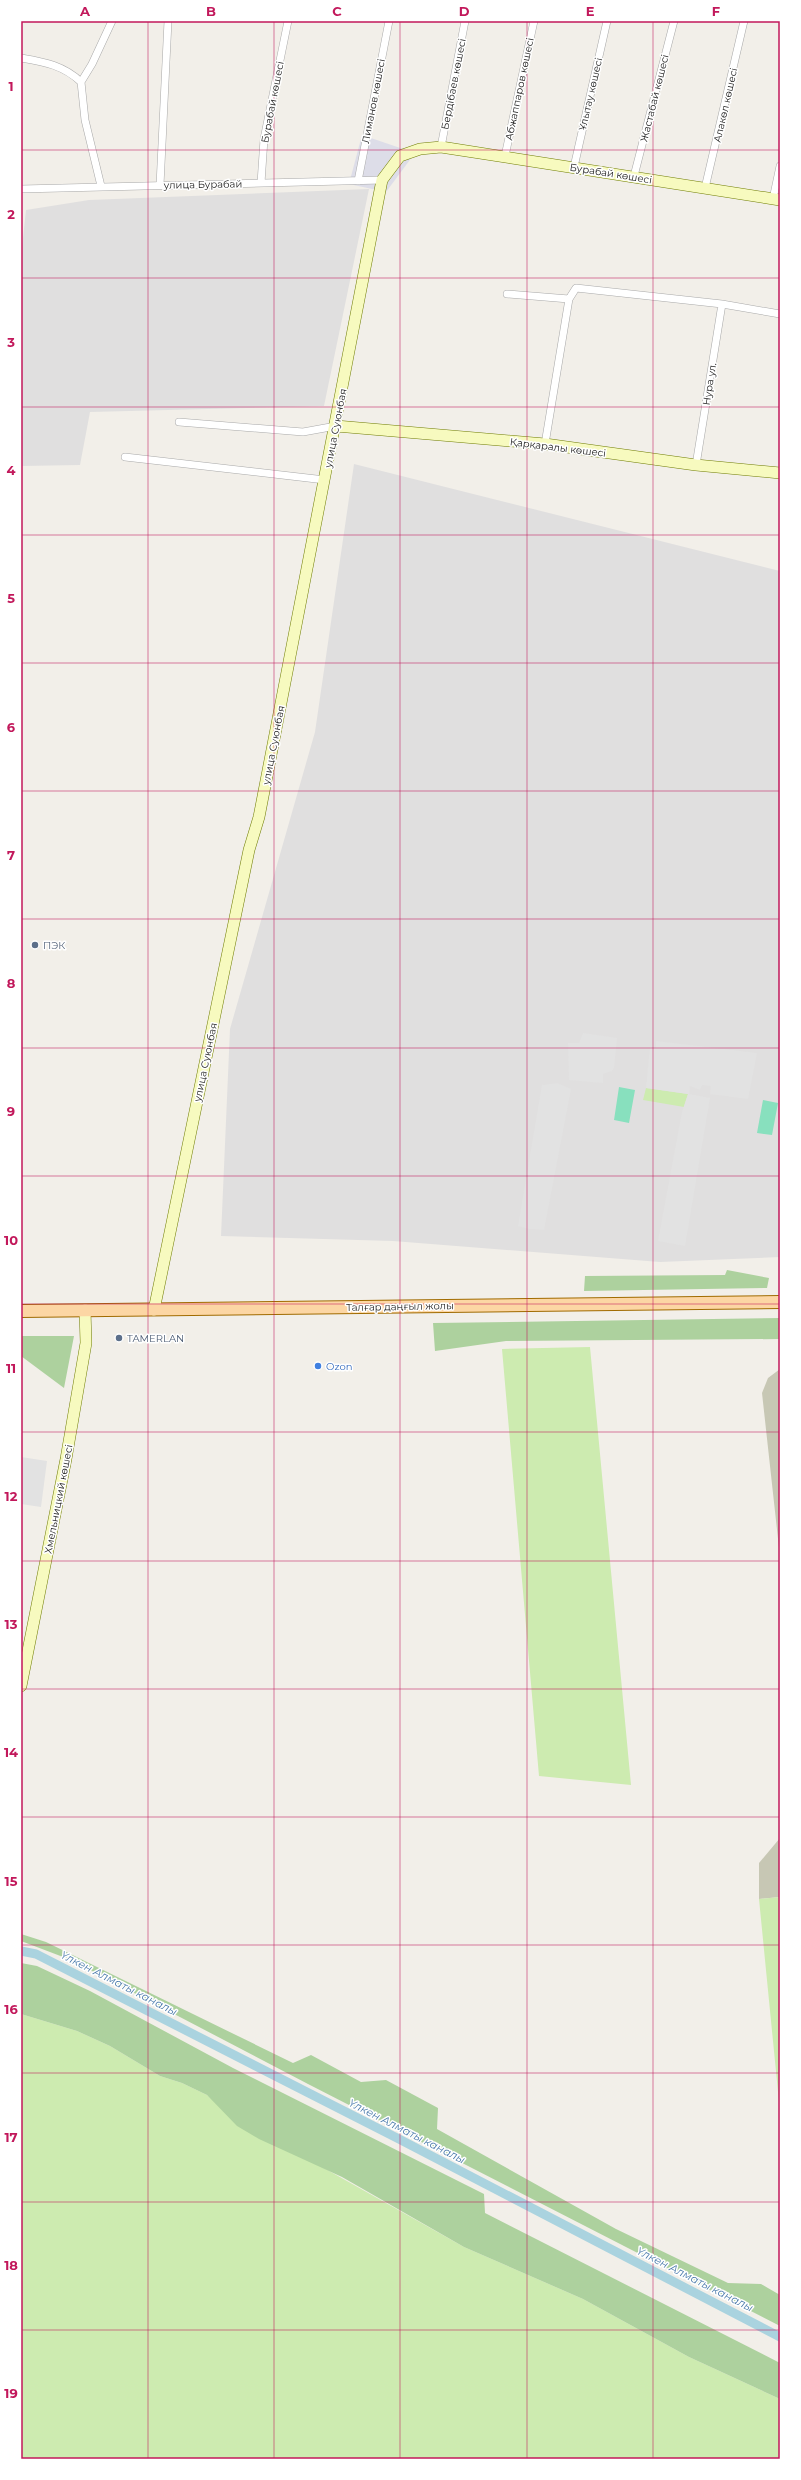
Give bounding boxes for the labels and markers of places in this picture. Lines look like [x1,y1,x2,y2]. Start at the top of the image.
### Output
place label: ПЭК [43,939,65,952]
marker: ПЭК [30,940,40,950]
place label: TAMERLAN [127,1332,184,1345]
marker: TAMERLAN [114,1333,124,1343]
place label: Ozon [326,1360,352,1373]
marker: Ozon [313,1361,323,1371]

